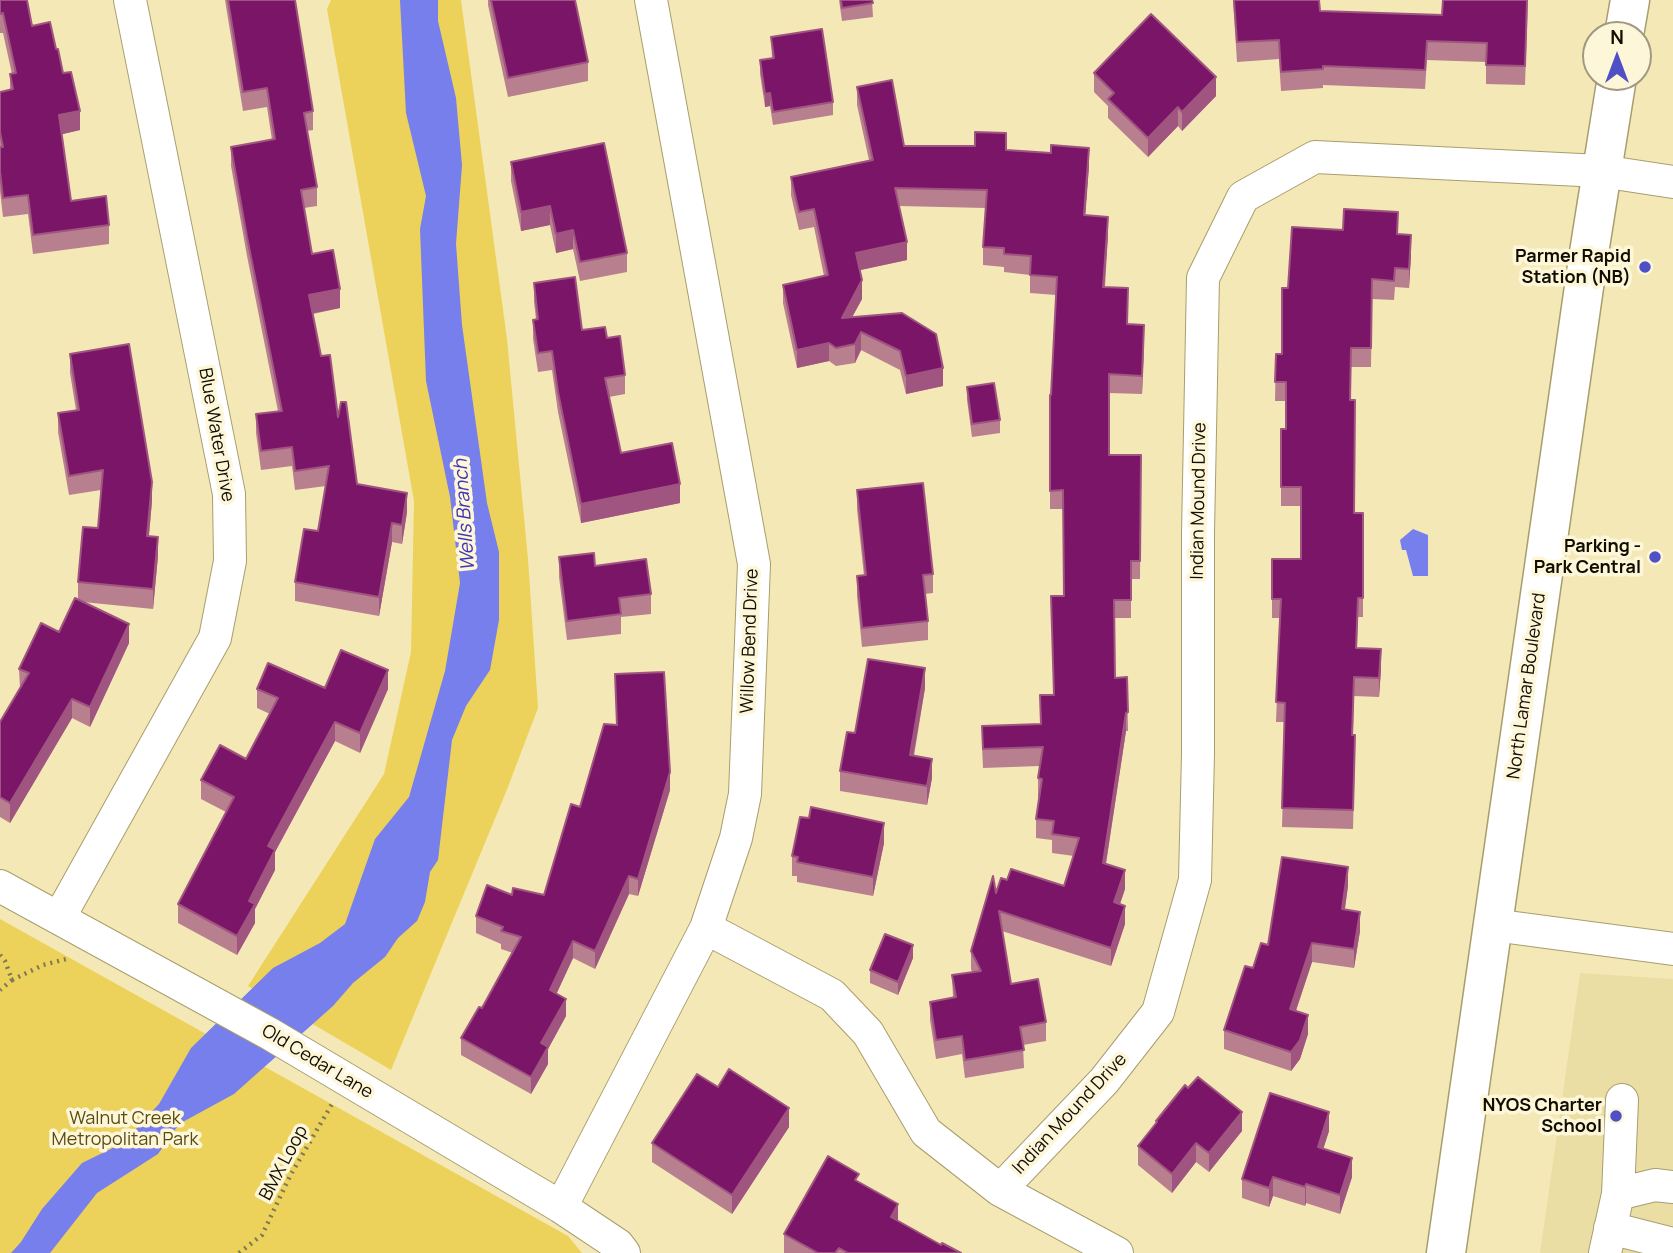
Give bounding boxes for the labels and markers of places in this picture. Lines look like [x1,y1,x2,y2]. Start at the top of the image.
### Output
place label: Parmer Rapid Station (NB) [1515,246,1631,288]
marker: Parmer Rapid Station (NB) [1637,259,1653,275]
place label: Parking - Park Central [1534,536,1641,578]
marker: Parking - Park Central [1647,549,1663,565]
place label: NYOS Charter School [1482,1095,1602,1138]
marker: NYOS Charter School [1608,1108,1624,1124]

